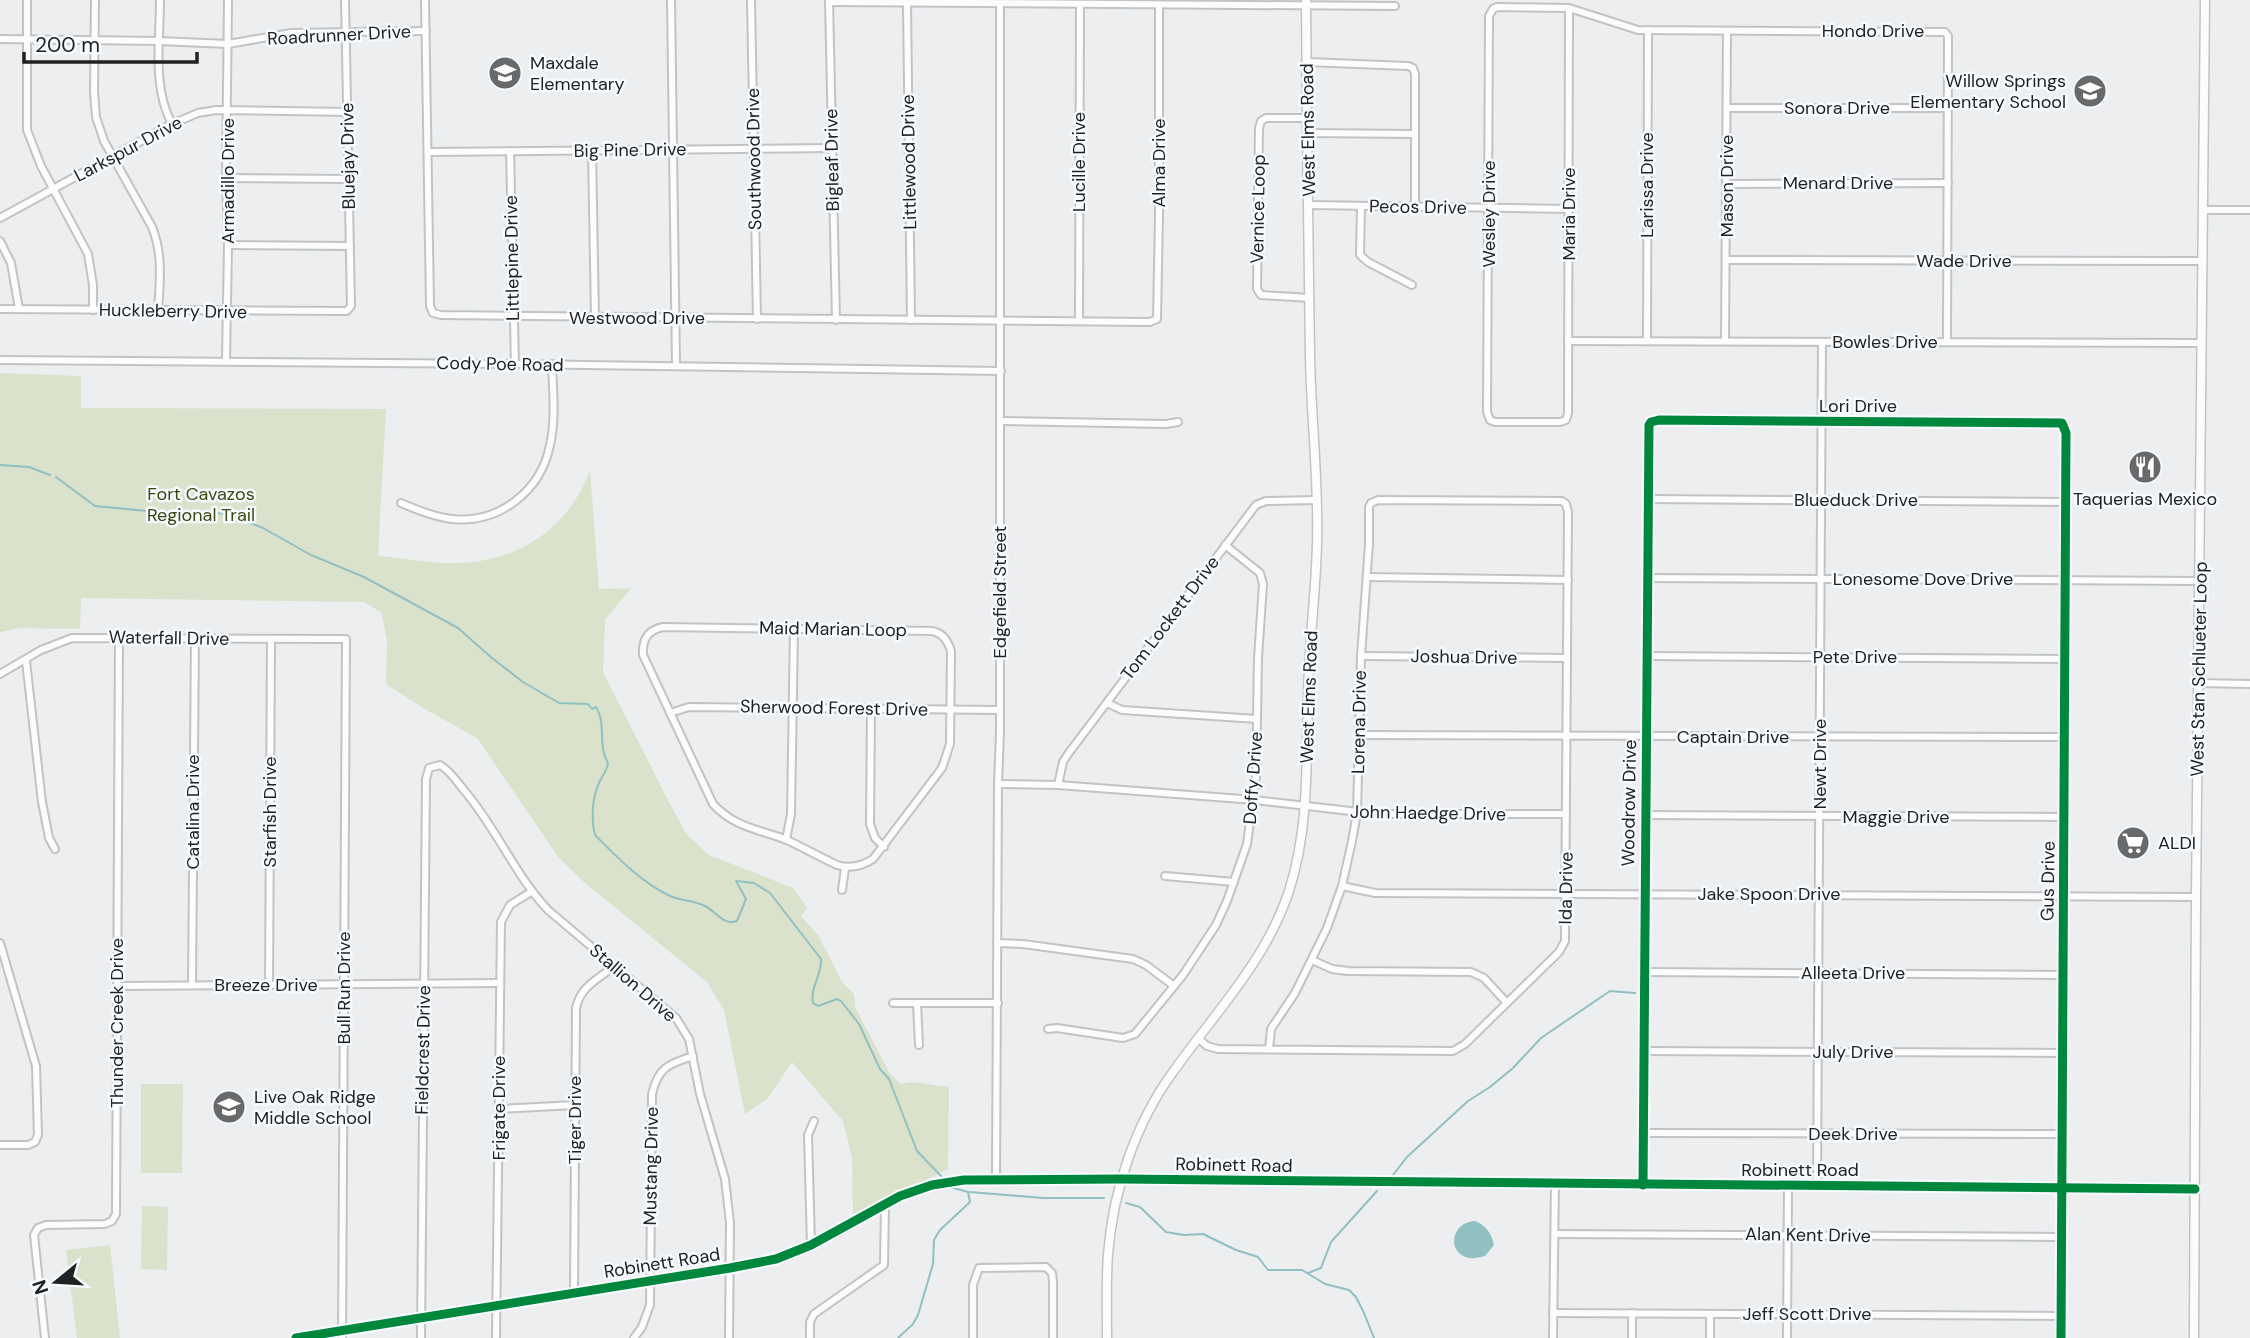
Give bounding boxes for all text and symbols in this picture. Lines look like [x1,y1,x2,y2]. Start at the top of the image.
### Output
street label: Roadrunner Drive [267,19,411,51]
street label: Hondo Drive [1822,19,1924,43]
scale bar [24,21,198,65]
text: 200 m [35,31,100,59]
place label: Maxdale Elementary [530,51,625,96]
school or university icon: Maxdale Elementary [486,54,524,92]
street label: West Elms Road [1295,63,1321,197]
place label: Willow Springs Elementary School [1910,69,2066,114]
school or university icon: Willow Springs Elementary School [2071,72,2109,110]
street label: Southwood Drive [741,88,767,230]
street label: Littlewood Drive [896,94,922,230]
street label: Sonora Drive [1784,96,1890,120]
street label: Bluejay Drive [335,102,361,210]
street label: Bigleaf Drive [819,108,845,212]
street label: Larkspur Drive [70,110,186,188]
street label: Lucille Drive [1067,112,1091,212]
street label: Armadillo Drive [216,118,240,244]
street label: Alma Drive [1147,118,1171,208]
street label: Larissa Drive [1635,132,1659,238]
street label: Mason Drive [1715,135,1739,237]
street label: Big Pine Drive [573,137,687,163]
street label: Vernice Loop [1245,154,1271,264]
street label: Wesley Drive [1477,160,1501,268]
street label: Maria Drive [1557,167,1581,261]
street label: Menard Drive [1783,171,1893,195]
street label: Pecos Drive [1369,194,1467,220]
street label: Littlepine Drive [499,195,525,321]
street label: Wade Drive [1916,249,2012,273]
street label: Huckleberry Drive [99,298,247,324]
street label: Westwood Drive [569,306,705,330]
street label: Bowles Drive [1832,330,1938,354]
street label: Cody Poe Road [436,351,564,377]
street label: Lori Drive [1819,394,1897,418]
restaurant icon: Taquerias Mexico [2126,448,2164,486]
park label: Fort Cavazos Regional Trail [147,482,255,527]
place label: Taquerias Mexico [2073,487,2217,511]
street label: Blueduck Drive [1794,488,1918,512]
street label: Edgefield Street [988,526,1012,658]
street label: Tom Lockett Drive [1115,551,1225,685]
street label: West Stan Schlueter Loop [2185,561,2213,777]
street label: Lonesome Dove Drive [1833,567,2013,591]
street label: Maid Marian Loop [759,616,907,642]
street label: Waterfall Drive [108,625,230,651]
street label: West Elms Road [1295,630,1323,764]
street label: Joshua Drive [1410,644,1518,670]
street label: Pete Drive [1813,645,1897,669]
street label: Lorena Drive [1346,670,1372,774]
street label: Sherwood Forest Drive [740,694,928,722]
street label: Newt Drive [1808,719,1832,809]
street label: Captain Drive [1677,725,1789,749]
street label: Doffy Drive [1238,731,1268,825]
street label: Woodrow Drive [1616,739,1642,867]
street label: Catalina Drive [181,754,205,870]
street label: Starfish Drive [258,757,282,867]
street label: John Haedge Drive [1350,800,1506,826]
street label: Maggie Drive [1843,805,1949,829]
supermarket icon: ALDI [2114,824,2152,862]
place label: ALDI [2158,831,2196,855]
street label: Gus Drive [2035,841,2061,921]
street label: Ida Drive [1553,851,1579,925]
street label: Jake Spoon Drive [1697,882,1841,906]
street label: Bull Run Drive [332,932,356,1044]
street label: Thunder Creek Drive [105,938,129,1108]
street label: Stallion Drive [584,938,682,1028]
street label: Alleeta Drive [1801,961,1905,985]
street label: Breeze Drive [214,973,318,997]
street label: Fieldcrest Drive [410,985,436,1115]
street label: July Drive [1813,1040,1893,1064]
street label: Frigate Drive [487,1056,511,1160]
street label: Tiger Drive [563,1076,587,1164]
place label: Live Oak Ridge Middle School [254,1085,376,1130]
school or university icon: Live Oak Ridge Middle School [210,1088,248,1126]
street label: Mustang Drive [638,1106,664,1226]
street label: Deek Drive [1808,1122,1898,1146]
street label: Robinett Road [1175,1152,1293,1178]
street label: Robinett Road [1741,1158,1859,1182]
street label: Alan Kent Drive [1745,1222,1871,1248]
street label: Robinett Road [602,1242,722,1284]
north arrow [21,1247,91,1317]
text: N [26,1277,54,1298]
street label: Jeff Scott Drive [1743,1302,1871,1326]

